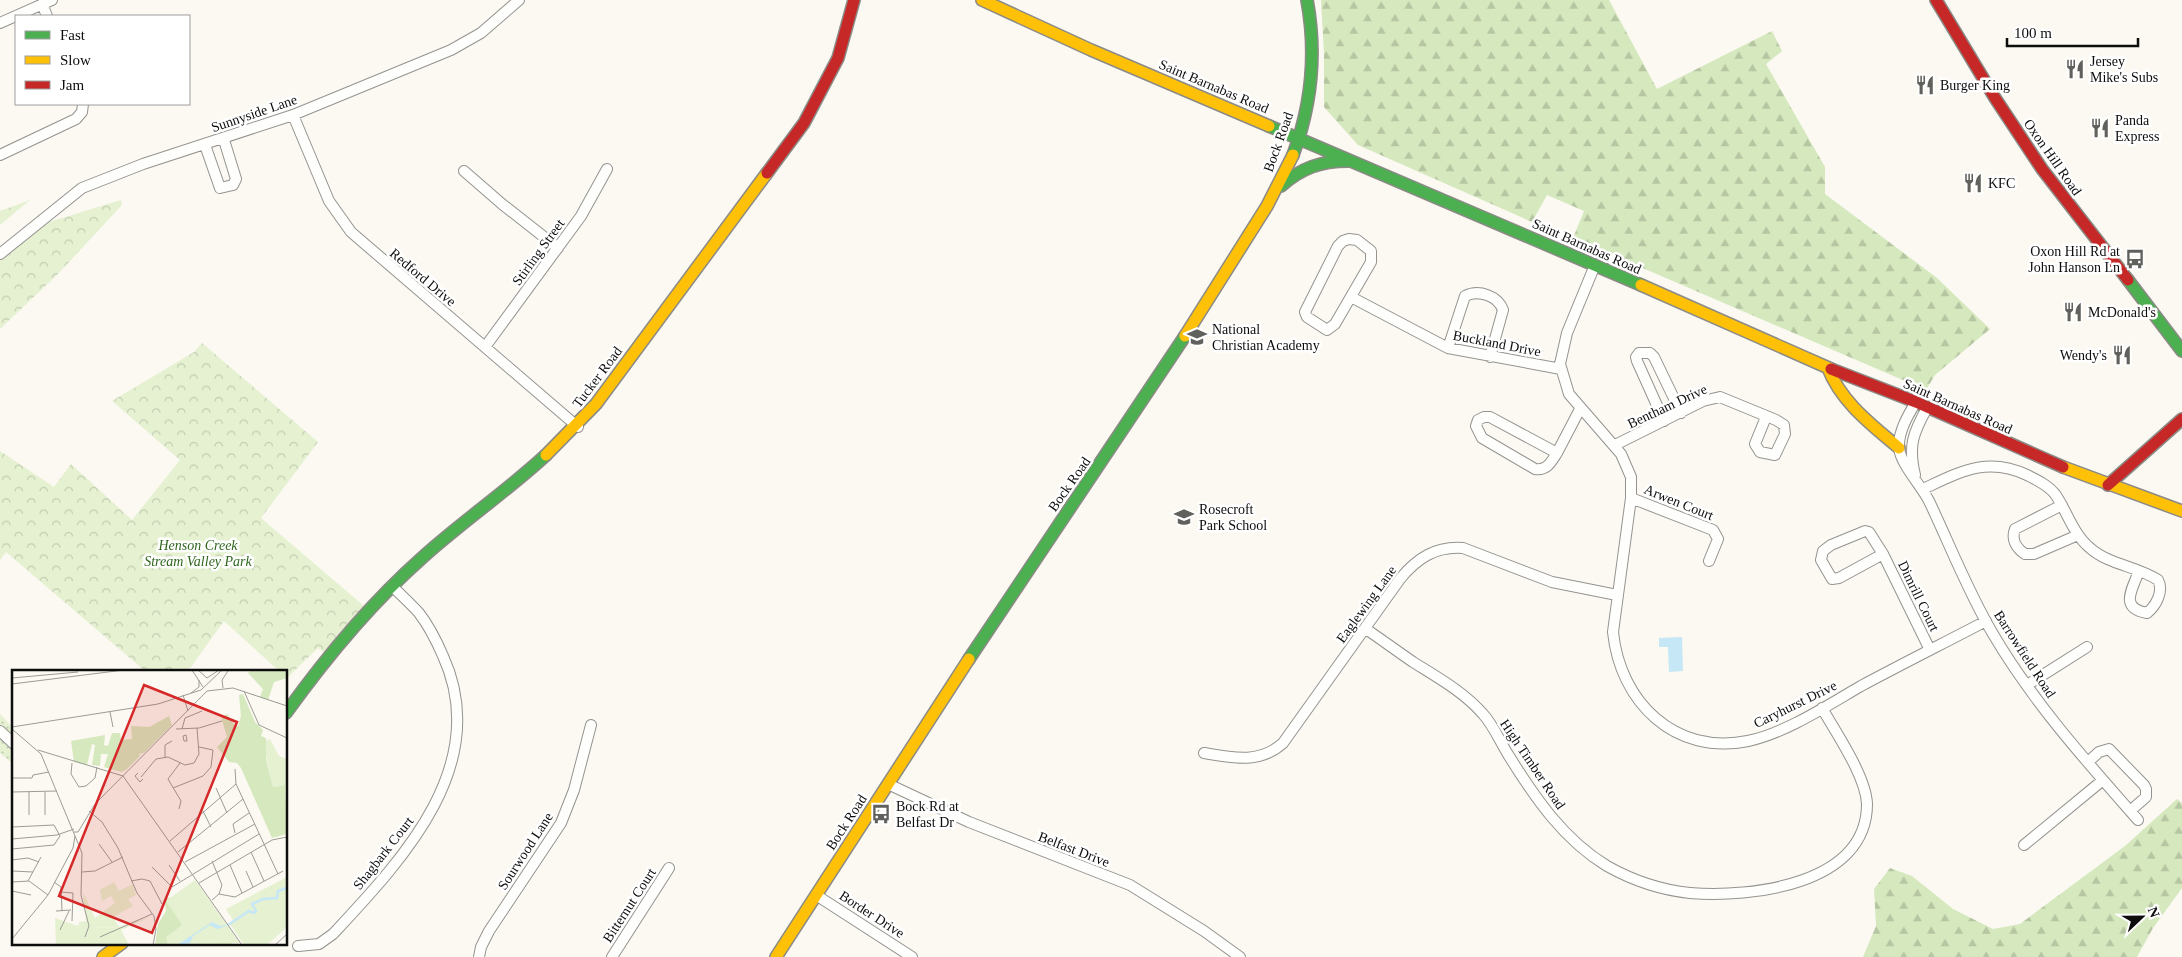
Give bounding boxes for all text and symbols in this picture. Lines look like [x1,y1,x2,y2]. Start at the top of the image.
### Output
legend [15,15,190,105]
scale bar [2007,15,2138,47]
text: 100 m [2014,25,2052,41]
text: Fast [60,27,86,43]
text: Slow [60,52,91,68]
place label: Jersey Mike's Subs [2090,54,2158,85]
street label: Saint Barnabas Road [1157,57,1271,116]
restaurant icon: Jersey Mike's Subs [2064,58,2086,80]
restaurant icon: Burger King [1914,74,1936,96]
text: Jam [60,77,84,93]
place label: Burger King [1940,78,2010,93]
street label: Sunnyside Lane [209,92,299,135]
street label: Bock Road [1261,110,1296,174]
place label: Panda Express [2115,113,2159,144]
street label: Oxon Hill Road [2021,116,2084,198]
restaurant icon: Panda Express [2089,117,2111,139]
restaurant icon: KFC [1962,172,1984,194]
place label: KFC [1988,176,2015,191]
street label: Stirling Street [509,216,568,288]
street label: Saint Barnabas Road [1530,216,1643,277]
place label: Oxon Hill Rd at John Hanson Ln [2028,244,2120,275]
street label: Redford Drive [387,246,459,309]
bus stop icon: Oxon Hill Rd at John Hanson Ln [2124,248,2146,270]
restaurant icon: McDonald's [2062,301,2084,323]
place label: McDonald's [2088,305,2156,320]
place label: National Christian Academy [1212,322,1320,353]
school or university icon: National Christian Academy [1186,326,1208,348]
street label: Buckland Drive [1452,328,1542,359]
street label: Tucker Road [570,344,625,411]
restaurant icon: Wendy's [2111,344,2133,366]
place label: Wendy's [2060,348,2107,363]
street label: Saint Barnabas Road [1901,376,2014,437]
street label: Bentham Drive [1625,381,1709,431]
street label: Bock Road [1045,454,1094,514]
street label: Arwen Court [1642,482,1716,523]
place label: Rosecroft Park School [1199,502,1267,533]
school or university icon: Rosecroft Park School [1173,506,1195,528]
park label: Henson Creek Stream Valley Park [144,538,253,569]
street label: Dimrill Court [1895,558,1942,634]
street label: Eaglewing Lane [1333,563,1399,646]
street label: Barrowfield Road [1991,608,2058,701]
inset map [12,670,288,944]
street label: Caryhurst Drive [1751,678,1839,731]
street label: High Timber Road [1497,717,1568,812]
street label: Bock Road [823,792,870,853]
place label: Bock Rd at Belfast Dr [896,799,959,830]
bus stop icon: Bock Rd at Belfast Dr [870,803,892,825]
street label: Sourwood Lane [495,810,556,893]
street label: Shagbark Court [350,814,417,893]
street label: Belfast Drive [1036,829,1112,870]
street label: Bitternut Court [600,865,659,945]
street label: Border Drive [837,888,907,941]
north arrow [2117,892,2167,942]
text: N [2145,905,2162,920]

